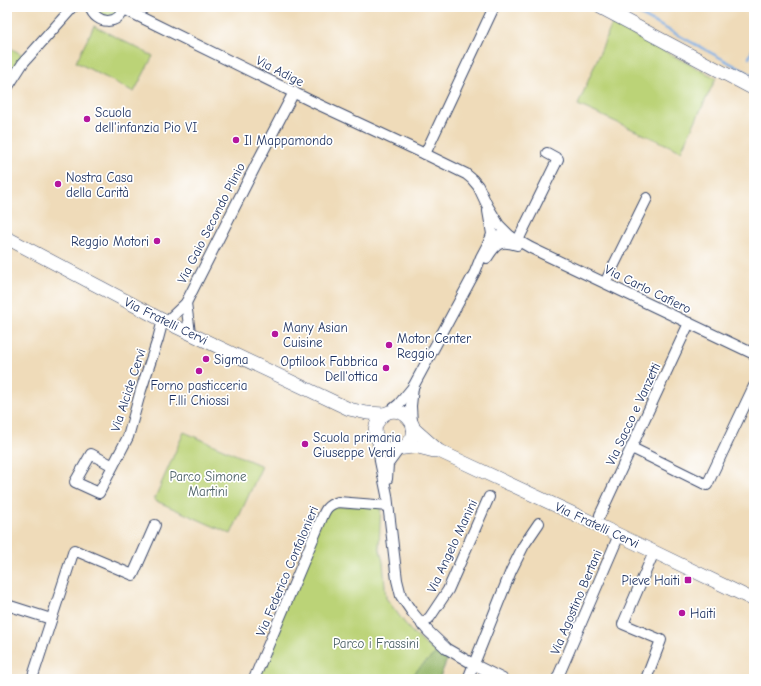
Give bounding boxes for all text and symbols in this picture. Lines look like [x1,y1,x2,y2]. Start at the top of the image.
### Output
street label: Via Adige [254,53,307,90]
place label: Scuola dell'infanzia Pio VI [95,105,197,135]
marker: Scuola dell'infanzia Pio VI [82,114,92,124]
place label: Il Mappamondo [244,133,333,148]
marker: Il Mappamondo [231,135,241,145]
street label: Via Gaio Secondo Plinio [174,160,248,286]
place label: Nostra Casa della Carità [66,170,133,200]
marker: Nostra Casa della Carità [53,179,63,189]
place label: Reggio Motori [71,234,149,249]
marker: Reggio Motori [152,236,162,246]
street label: Via Carlo Cafiero [602,262,694,317]
street label: Via Fratelli Cervi [122,294,210,348]
place label: Many Asian Cuisine [283,320,348,350]
marker: Many Asian Cuisine [270,329,280,339]
place label: Motor Center Reggio [397,331,472,361]
marker: Motor Center Reggio [384,340,394,350]
street label: Via Alcide Cervi [108,347,148,433]
place label: Sigma [214,352,248,367]
marker: Sigma [201,354,211,364]
place label: Optilook Fabbrica Dell'ottica [280,354,378,384]
street label: Via Sacco e Vanzetti [603,360,663,468]
marker: Optilook Fabbrica Dell'ottica [381,363,391,373]
marker: Forno pasticceria F.lli Chiossi [194,366,204,376]
place label: Forno pasticceria F.lli Chiossi [151,378,247,408]
place label: Scuola primaria Giuseppe Verdi [313,430,401,460]
marker: Scuola primaria Giuseppe Verdi [300,439,310,449]
park label: Parco Simone Martini [169,469,247,499]
street label: Via Angelo Manini [424,497,480,595]
street label: Via Fratelli Cervi [553,499,641,551]
street label: Via Federico Confalonieri [253,504,321,638]
street label: Via Agostino Bertani [547,547,605,657]
place label: Pieve Haiti [621,573,680,588]
marker: Pieve Haiti [683,575,693,585]
place label: Haiti [690,606,716,621]
marker: Haiti [677,608,687,618]
park label: Parco i Frassini [333,636,419,651]

